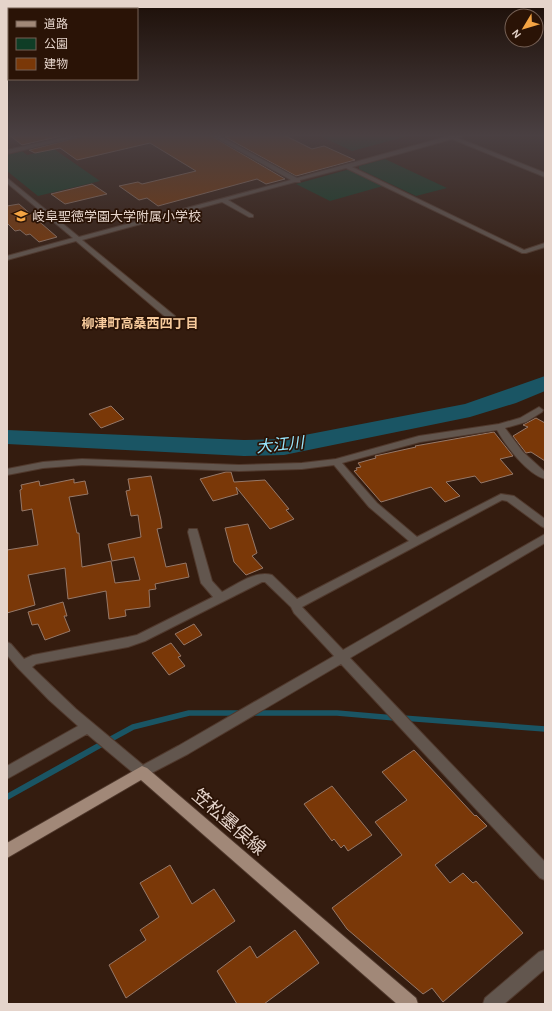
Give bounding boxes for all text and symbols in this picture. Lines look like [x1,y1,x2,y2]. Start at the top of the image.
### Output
legend [8,8,138,80]
north arrow [504,8,544,48]
text: 道路 [44,17,68,31]
text: N [509,27,524,41]
text: 公園 [44,37,68,51]
text: 建物 [44,57,68,71]
school or university icon: 岐阜聖徳学園大学附属小学校 [13,208,29,224]
place label: 岐阜聖徳学園大学附属小学校 [32,209,201,224]
district label: 柳津町高桑西四丁目 [81,316,199,331]
water label: 大江川 [255,432,307,456]
street label: 笠松墨俣線 [188,784,270,860]

